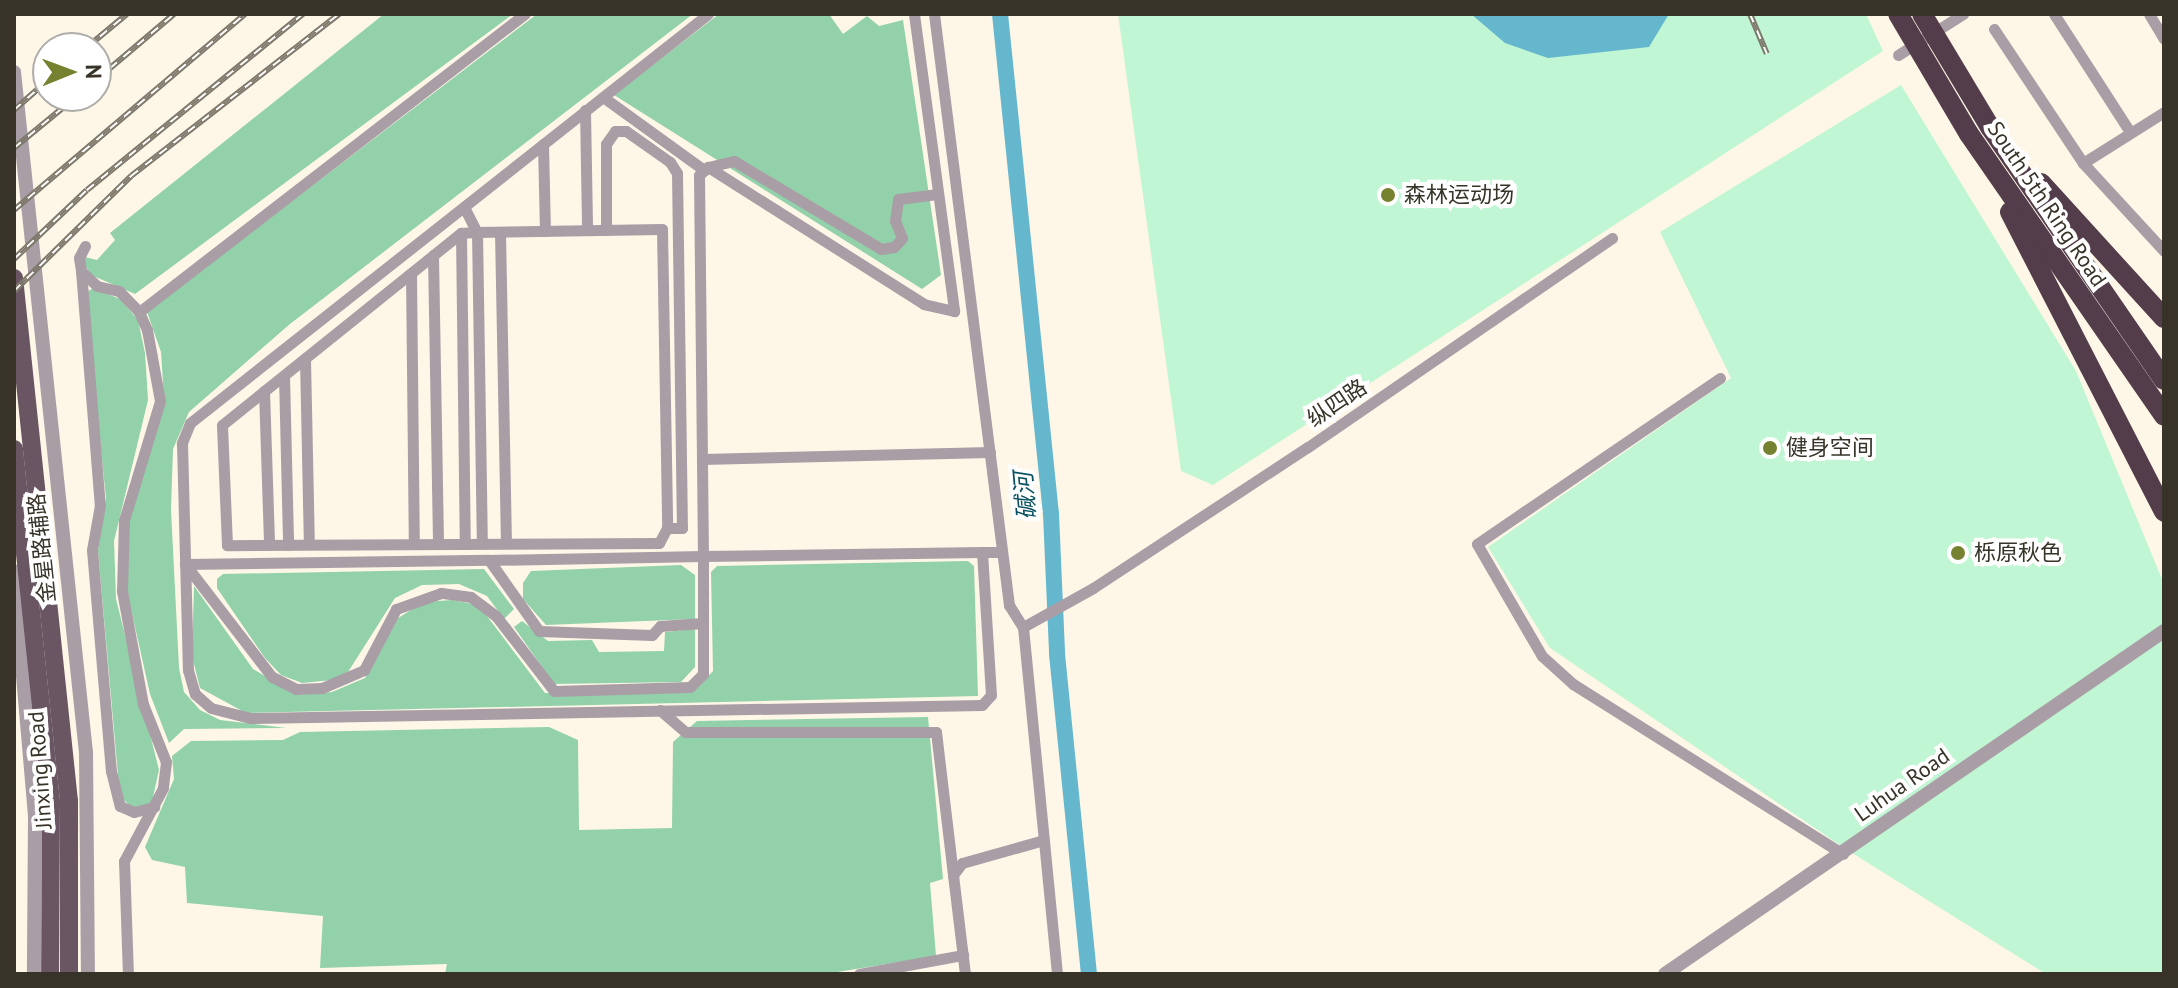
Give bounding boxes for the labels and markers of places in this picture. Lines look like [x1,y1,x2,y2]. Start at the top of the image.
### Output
place label: 森林运动场 [1404,182,1514,208]
marker: 森林运动场 [1379,186,1397,204]
place label: 健身空间 [1786,435,1874,461]
marker: 健身空间 [1761,439,1779,457]
place label: 栎原秋色 [1974,540,2062,566]
marker: 栎原秋色 [1949,544,1967,562]

